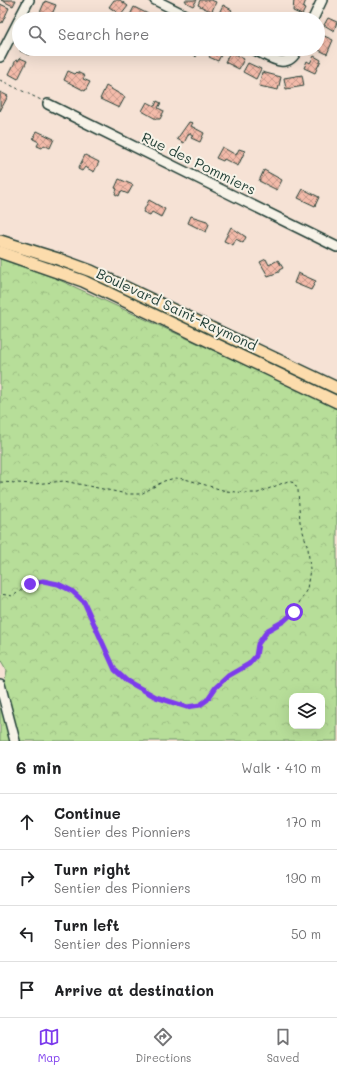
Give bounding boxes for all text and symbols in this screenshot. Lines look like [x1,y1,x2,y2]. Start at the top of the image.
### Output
search box [12,12,325,56]
icon: search [26,23,48,45]
text: Search here [58,24,149,44]
street label: Rue des Pommiers [139,127,259,199]
street label: Boulevard Saint-Raymond [94,263,260,355]
route end [21,575,39,593]
route start [285,603,303,621]
map controls [289,693,325,729]
button: layers [289,693,325,729]
text: 6 min [16,756,61,778]
text: Walk · 410 m [241,759,321,776]
text: Continue [54,803,121,823]
icon: ahead [16,811,38,833]
text: 170 m [285,813,321,830]
text: Sentier des Pionniers [54,823,191,840]
text: Turn right [54,859,131,879]
icon: right [16,867,38,889]
text: 190 m [285,869,321,886]
text: Sentier des Pionniers [54,879,191,896]
text: Turn left [54,915,119,935]
icon: left [16,923,38,945]
text: 50 m [291,925,321,942]
text: Sentier des Pionniers [54,935,191,952]
icon: arrive [16,979,38,1001]
text: Arrive at destination [54,980,214,1000]
tab: Map [38,1026,60,1065]
tab: Directions [135,1026,191,1065]
tab: Saved [267,1026,299,1065]

